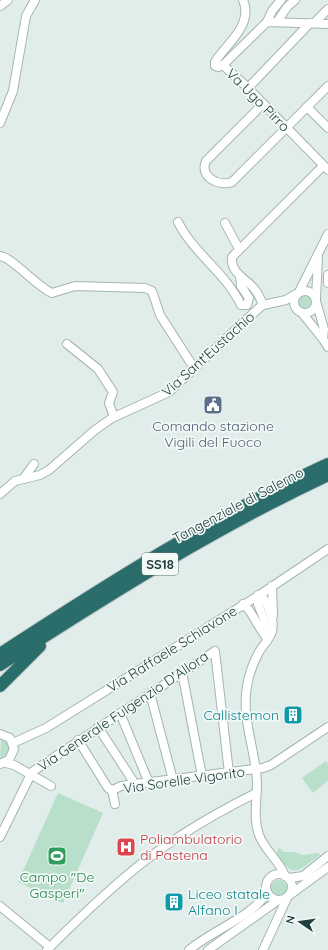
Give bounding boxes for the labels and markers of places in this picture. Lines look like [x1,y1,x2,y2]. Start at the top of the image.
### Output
public building icon: Comando stazione Vigili del Fuoco [202,394,224,416]
place label: Comando stazione Vigili del Fuoco [152,417,274,451]
building icon: Callistemon [282,704,304,726]
place label: Callistemon [203,706,279,724]
place label: Poliambulatorio di Pastena [140,830,242,864]
hospital icon: Poliambulatorio di Pastena [115,836,137,858]
sports icon: Campo "De Gasperi" [46,845,68,867]
place label: Campo "De Gasperi" [20,868,94,902]
place label: Liceo statale Alfano I [188,885,270,919]
building icon: Liceo statale Alfano I [163,891,185,913]

